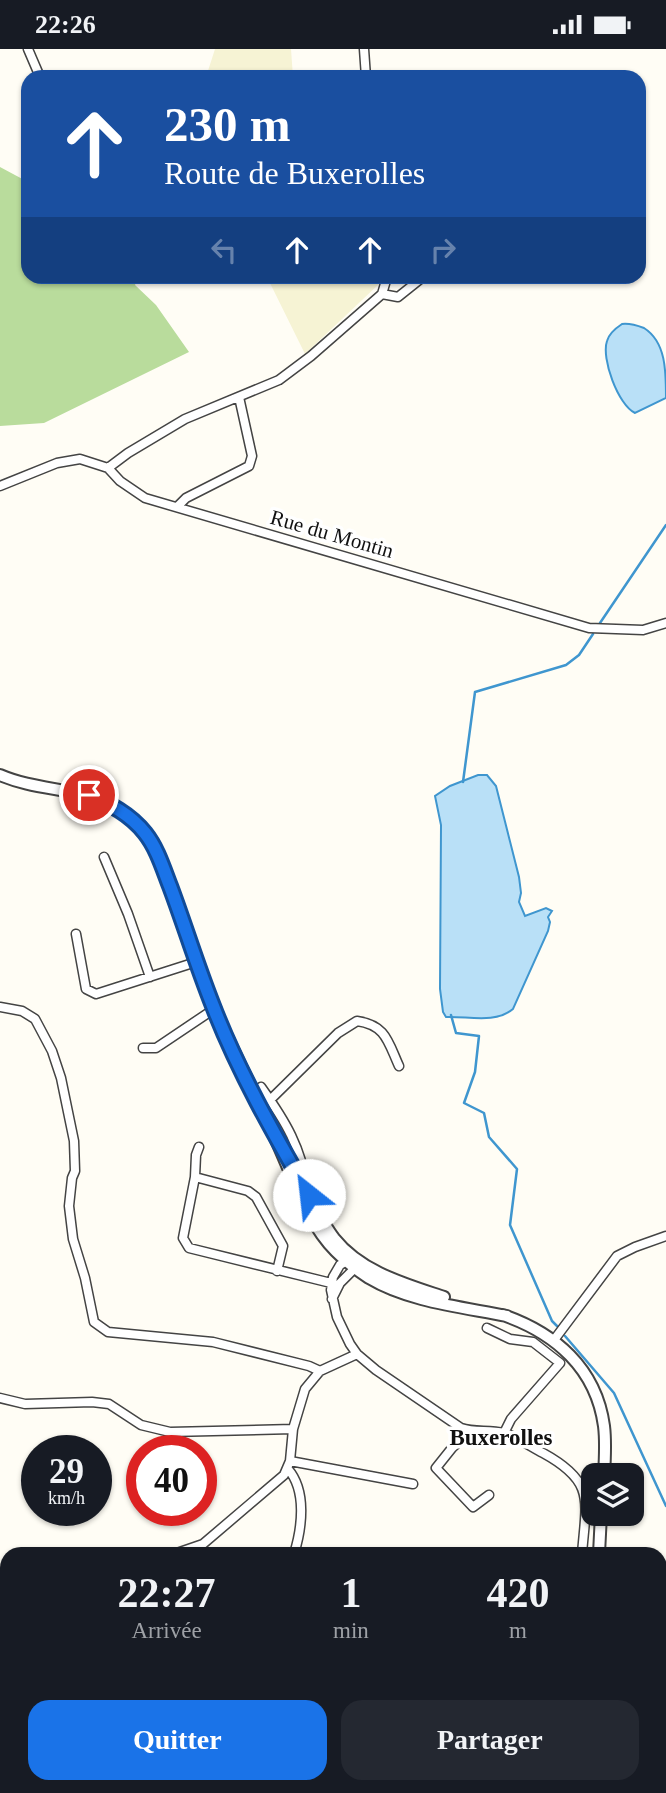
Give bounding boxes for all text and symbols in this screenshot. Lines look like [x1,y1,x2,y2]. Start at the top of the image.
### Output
text: 22:26 [35,10,96,39]
text: 230 m [164,97,291,152]
icon: ahead [49,98,140,189]
text: Route de Buxerolles [164,155,425,191]
icon: left [205,231,243,269]
icon: ahead [278,231,316,269]
icon: ahead [351,231,389,269]
icon: right [424,231,462,269]
street label: Rue du Montin [268,505,397,563]
pin [59,765,119,825]
icon: arrive [70,776,108,814]
position arrow [272,1158,346,1232]
district label: Buxerolles [449,1425,553,1450]
speed limit sign: 40 [126,1435,217,1526]
text: 29 [49,1452,84,1491]
map controls [581,1463,644,1526]
button: layers [581,1463,644,1526]
text: km/h [48,1488,85,1508]
text: 22:27 [118,1570,216,1616]
text: 1 [340,1570,361,1616]
text: 420 [486,1570,549,1616]
text: Arrivée [131,1618,202,1643]
text: min [333,1618,369,1643]
text: m [509,1618,527,1643]
button: Quitter [28,1700,327,1780]
button: Partager [341,1700,639,1780]

